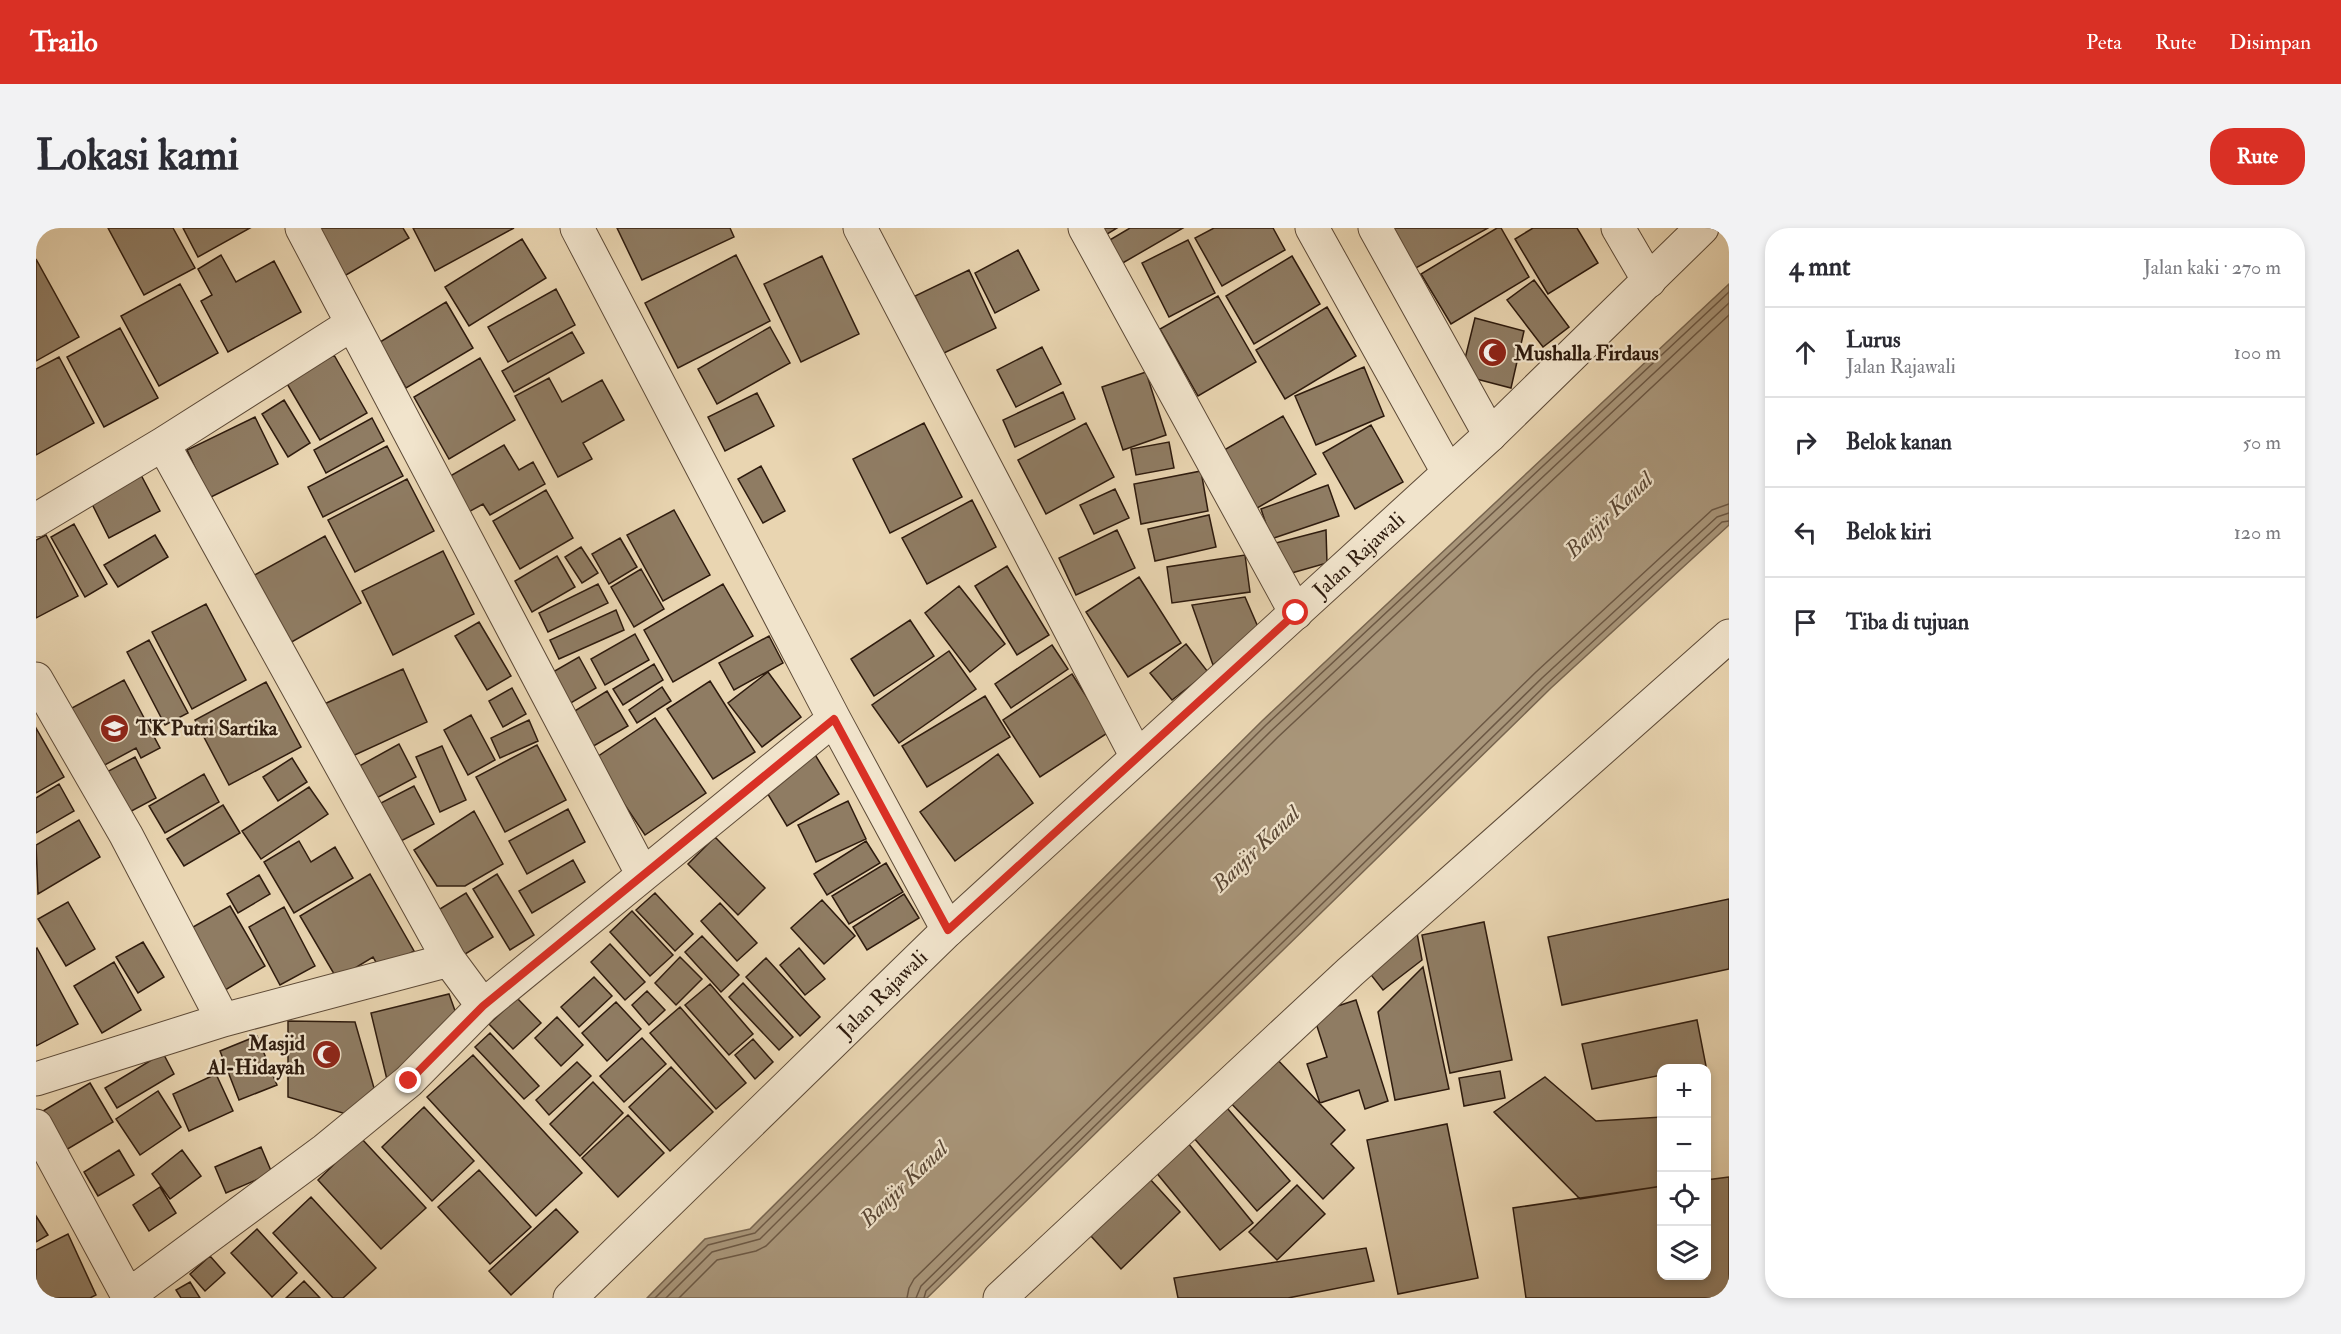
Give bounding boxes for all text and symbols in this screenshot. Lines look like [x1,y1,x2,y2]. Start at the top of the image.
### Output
text: Trailo [30,25,98,60]
text: Peta [2086,29,2122,56]
text: Rute [2155,29,2196,56]
text: Disimpan [2229,29,2311,56]
button: Rute [2210,128,2305,185]
text: Lokasi kami [36,130,239,182]
text: 4 mnt [1789,251,1850,283]
text: Jalan kaki · 270 m [2143,255,2281,280]
text: Lurus [1846,326,1900,354]
icon: ahead [1789,336,1822,369]
mosque icon: Mushalla Firdaus [1477,337,1509,369]
place label: Mushalla Firdaus [1513,340,1659,367]
text: 100 m [2234,340,2281,365]
text: Jalan Rajawali [1846,354,1956,379]
icon: right [1789,426,1822,459]
text: Belok kanan [1846,428,1952,456]
text: 50 m [2242,430,2281,455]
water label: Banjir Kanal [1558,465,1660,564]
street label: Jalan Rajawali [1306,506,1411,604]
icon: left [1789,516,1822,549]
text: Belok kiri [1846,518,1931,546]
text: 120 m [2234,520,2281,545]
route start [1282,599,1308,625]
icon: arrive [1789,606,1822,639]
text: Tiba di tujuan [1846,608,1969,636]
school or university icon: TK Putri Sartika [99,712,131,744]
place label: TK Putri Sartika [135,715,279,742]
water label: Banjir Kanal [1205,799,1307,898]
street label: Jalan Rajawali [831,944,933,1045]
place label: Masjid Al-Hidayah [206,1030,306,1081]
mosque icon: Masjid Al-Hidayah [310,1039,342,1071]
map controls [1657,1064,1711,1280]
button: + [1657,1064,1711,1118]
route end [395,1067,421,1093]
button: − [1657,1118,1711,1172]
water label: Banjir Kanal [853,1134,955,1233]
button: locate [1657,1172,1711,1226]
button: layers [1657,1226,1711,1280]

